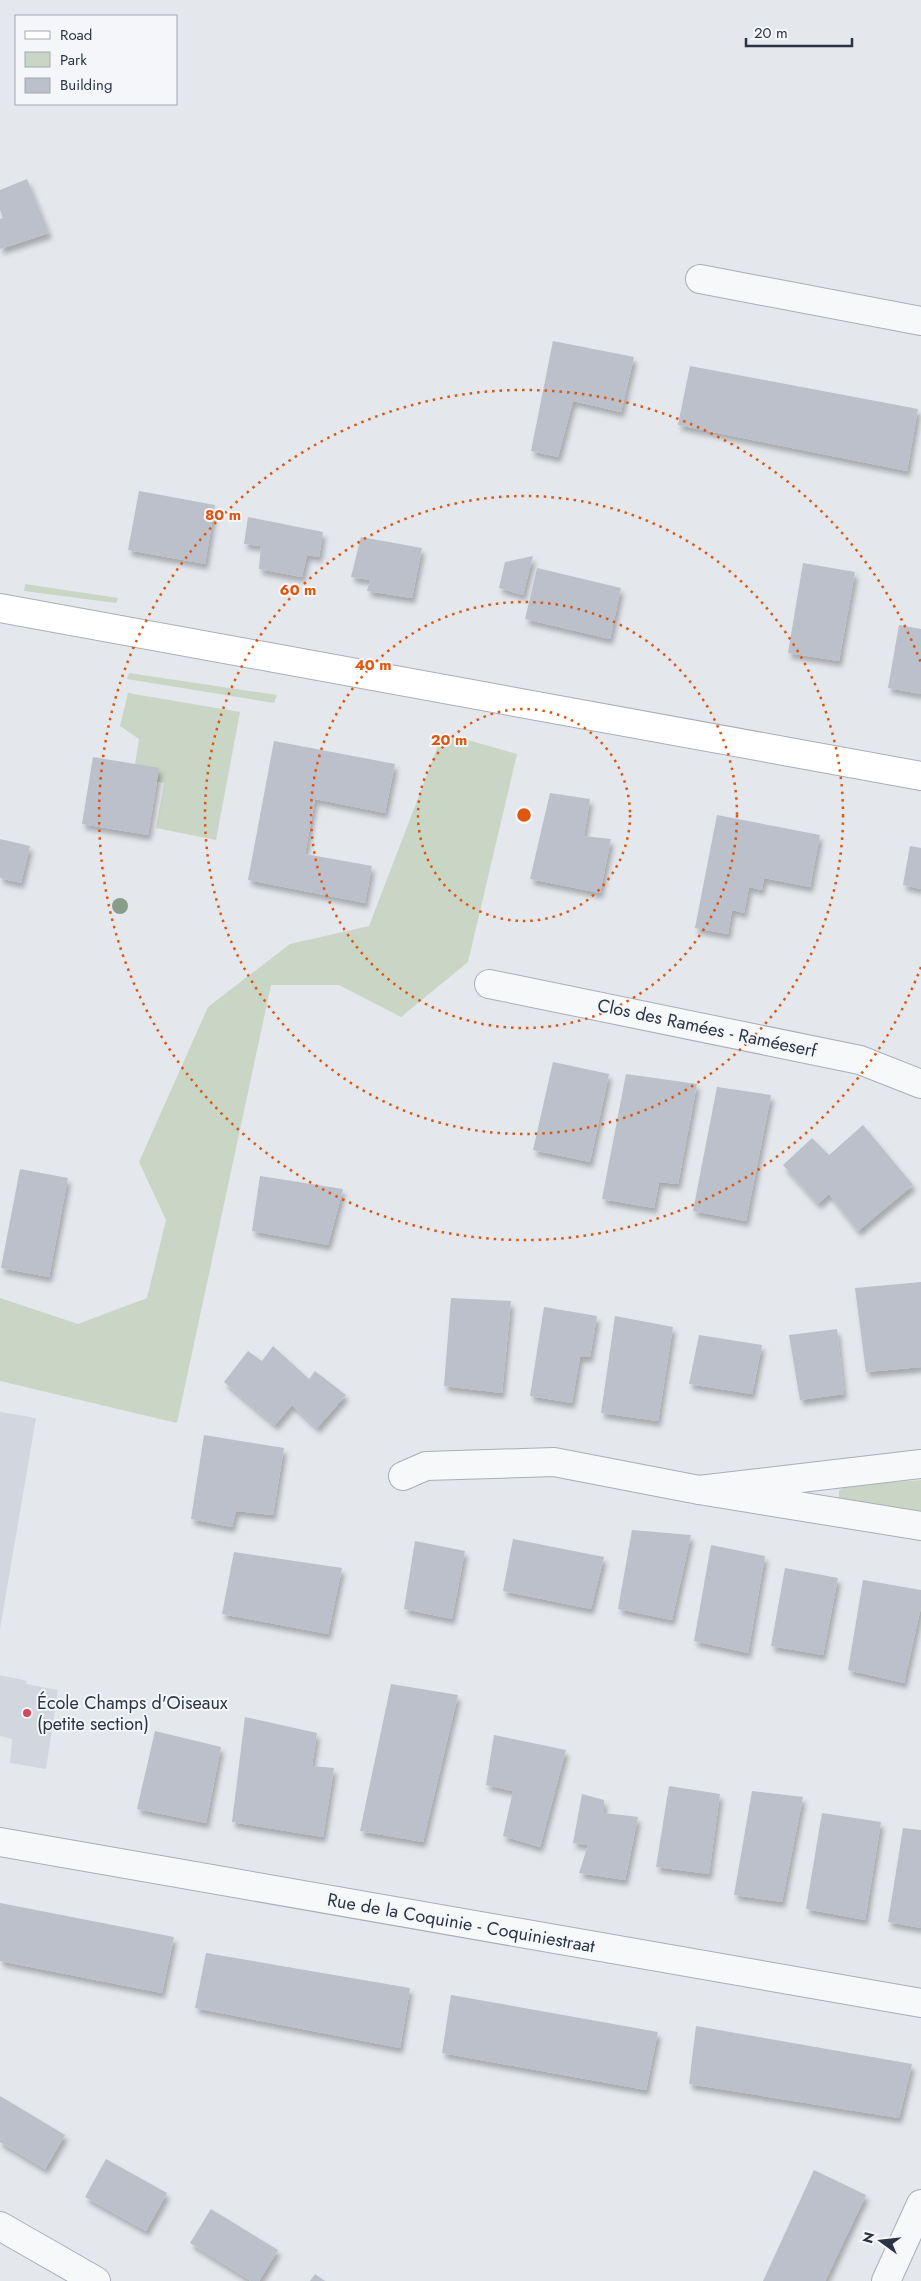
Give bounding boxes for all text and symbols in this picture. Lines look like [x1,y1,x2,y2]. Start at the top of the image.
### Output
legend [15,15,178,105]
scale bar [746,15,852,47]
text: 20 m [754,22,788,44]
text: Road [60,24,92,46]
text: Park [60,49,87,71]
text: Building [60,74,112,96]
text: 80 m [205,504,241,526]
text: 60 m [280,579,316,601]
text: 40 m [354,654,392,676]
text: 20 m [431,729,467,751]
centre of rings [515,806,533,824]
street label: Clos des Ramées - Raméeserf [595,992,820,1064]
place label: École Champs d'Oiseaux (petite section) [37,1690,228,1737]
marker: École Champs d'Oiseaux (petite section) [21,1707,33,1719]
street label: Rue de la Coquinie - Coquiniestraat [325,1887,597,1959]
north arrow [856,2216,906,2266]
text: N [857,2230,880,2246]

